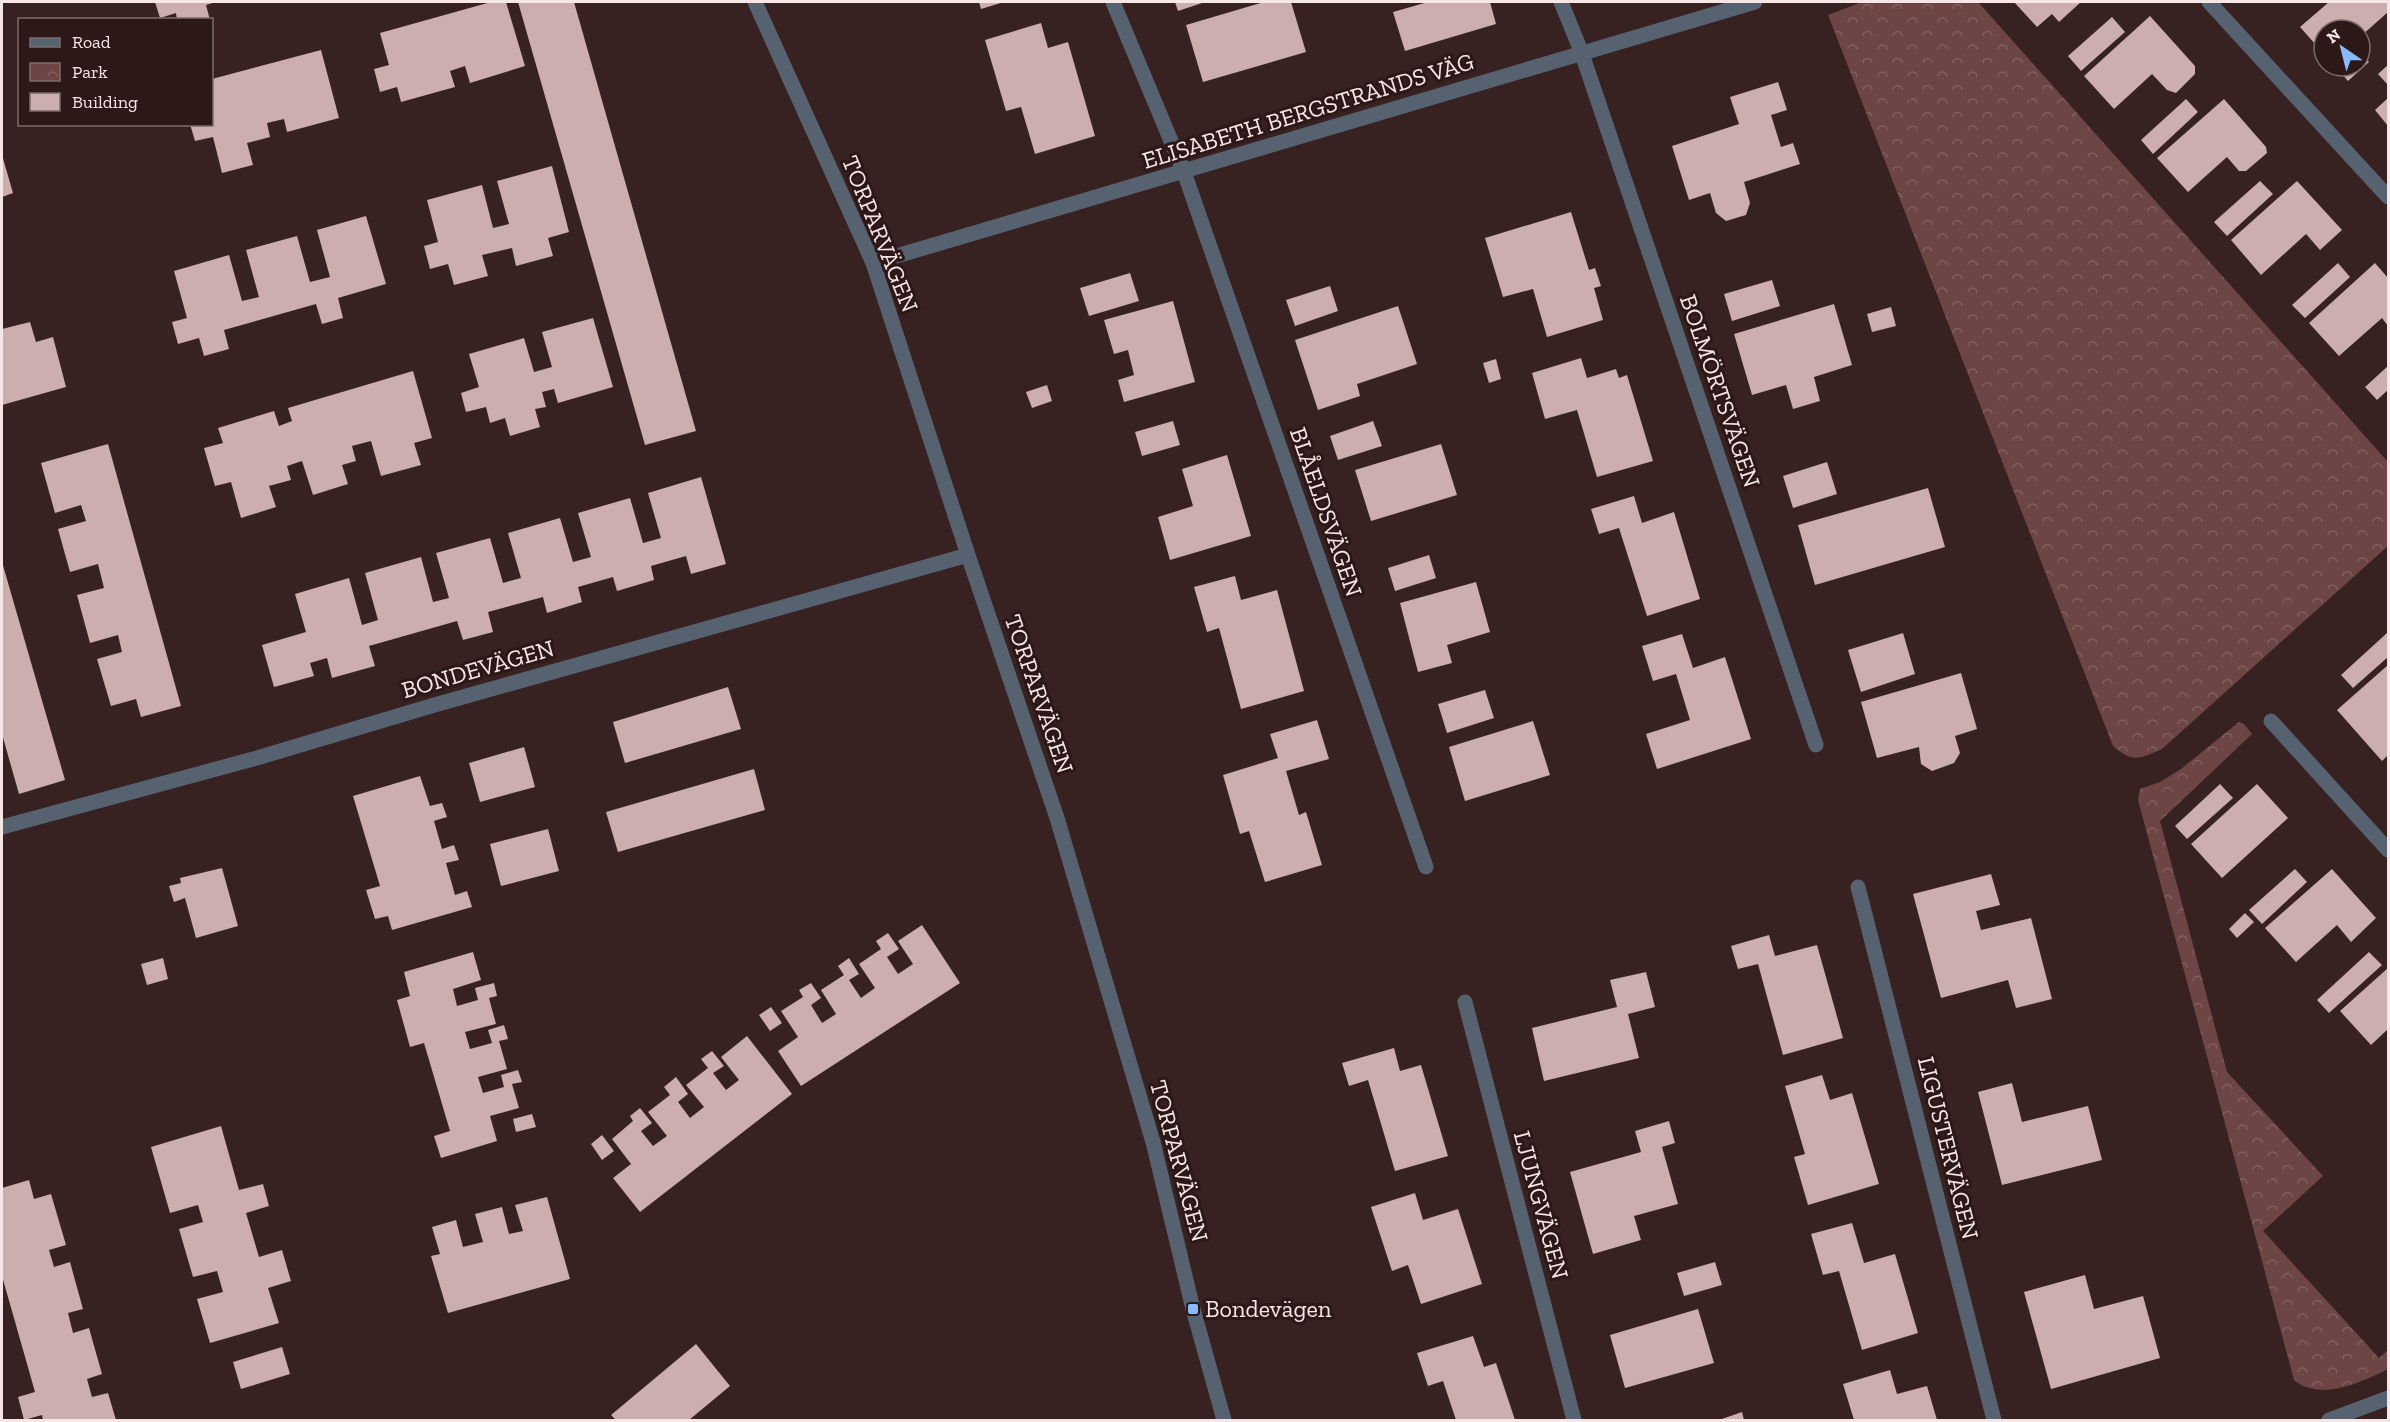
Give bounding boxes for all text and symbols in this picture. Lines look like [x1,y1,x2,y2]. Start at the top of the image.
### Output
legend [18,18,213,126]
north arrow [2312,18,2372,78]
text: N [2323,25,2344,47]
text: Road [72,31,111,53]
street label: ELISABETH BERGSTRANDS VÄG [1139,46,1477,175]
text: Park [72,61,108,83]
text: Building [72,91,138,113]
street label: TORPARVÄGEN [836,151,925,316]
street label: BOLMÖRTSVÄGEN [1674,290,1767,491]
street label: BLÅELDSVÄGEN [1284,423,1369,600]
street label: TORPARVÄGEN [999,610,1080,777]
street label: BONDEVÄGEN [398,633,558,704]
street label: LIGUSTERVÄGEN [1912,1053,1985,1242]
street label: TORPARVÄGEN [1144,1077,1215,1245]
street label: LJUNGVÄGEN [1508,1128,1575,1282]
place label: Bondevägen [1205,1294,1332,1323]
marker: Bondevägen [1186,1302,1200,1316]

